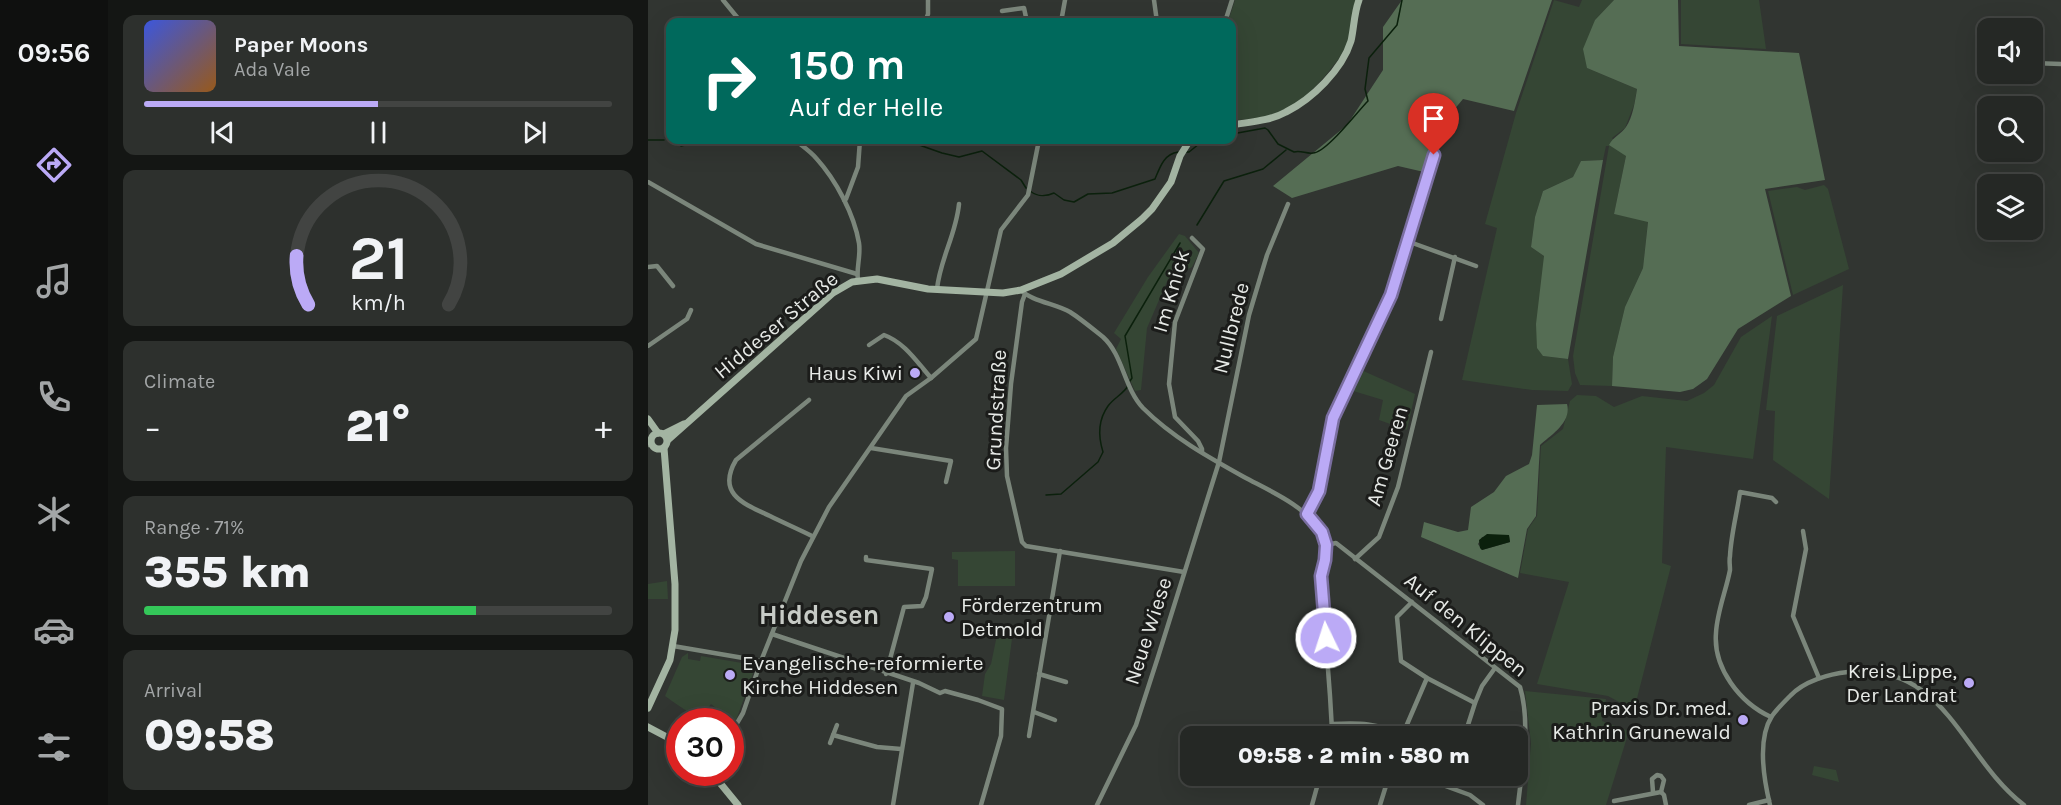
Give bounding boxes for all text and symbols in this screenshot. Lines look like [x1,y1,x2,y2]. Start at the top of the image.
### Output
map controls [1977,18,2043,240]
button: sound [1977,18,2043,84]
text: Paper Moons [234,32,368,58]
text: 09:56 [18,37,90,69]
text: 150 m [789,40,905,90]
icon: right [690,42,768,120]
text: Ada Vale [234,58,311,81]
text: Auf der Helle [789,91,943,123]
pin [1408,93,1459,155]
button: search [1977,96,2043,162]
icon: arrive [1417,102,1450,135]
icon: previous [206,116,239,149]
icon: pause [362,116,395,149]
icon: next [518,116,551,149]
icon: directions [33,144,75,186]
button: layers [1977,174,2043,240]
text: 21 [348,222,408,295]
street label: Im Knick [1148,247,1194,335]
icon: music [33,260,75,302]
street label: Hiddeser Straße [709,266,843,384]
street label: Nullbrede [1208,280,1254,376]
text: km/h [351,290,405,315]
street label: Grundstraße [981,349,1011,471]
place label: Haus Kiwi [808,361,903,385]
marker: Haus Kiwi [908,366,922,380]
text: Climate [144,370,215,393]
icon: phone [33,376,75,418]
text: 21° [345,400,411,452]
street label: Am Geeren [1361,403,1413,509]
text: − [144,408,161,446]
text: + [595,408,612,446]
icon: climate [33,493,75,535]
text: Range · 71% [144,516,244,539]
text: 355 km [144,546,311,598]
street label: Auf den Klippen [1400,568,1532,682]
street label: Neue Wiese [1119,574,1177,688]
place label: Förderzentrum Detmold [961,593,1103,641]
district label: Hiddesen [759,599,879,631]
position arrow [1294,606,1358,670]
icon: car [33,609,75,651]
marker: Förderzentrum Detmold [942,610,956,624]
place label: Evangelische-reformierte Kirche Hiddesen [742,651,984,699]
place label: Kreis Lippe, Der Landrat [1846,659,1957,707]
marker: Evangelische-reformierte Kirche Hiddesen [723,668,737,682]
marker: Kreis Lippe, Der Landrat [1962,676,1976,690]
text: Arrival [144,679,203,702]
place label: Praxis Dr. med. Kathrin Grunewald [1552,696,1731,744]
speed limit sign: 30 [666,708,744,786]
text: 09:58 [144,709,275,761]
marker: Praxis Dr. med. Kathrin Grunewald [1736,713,1750,727]
icon: filters [33,726,75,768]
text: 09:58 · 2 min · 580 m [1238,743,1470,769]

